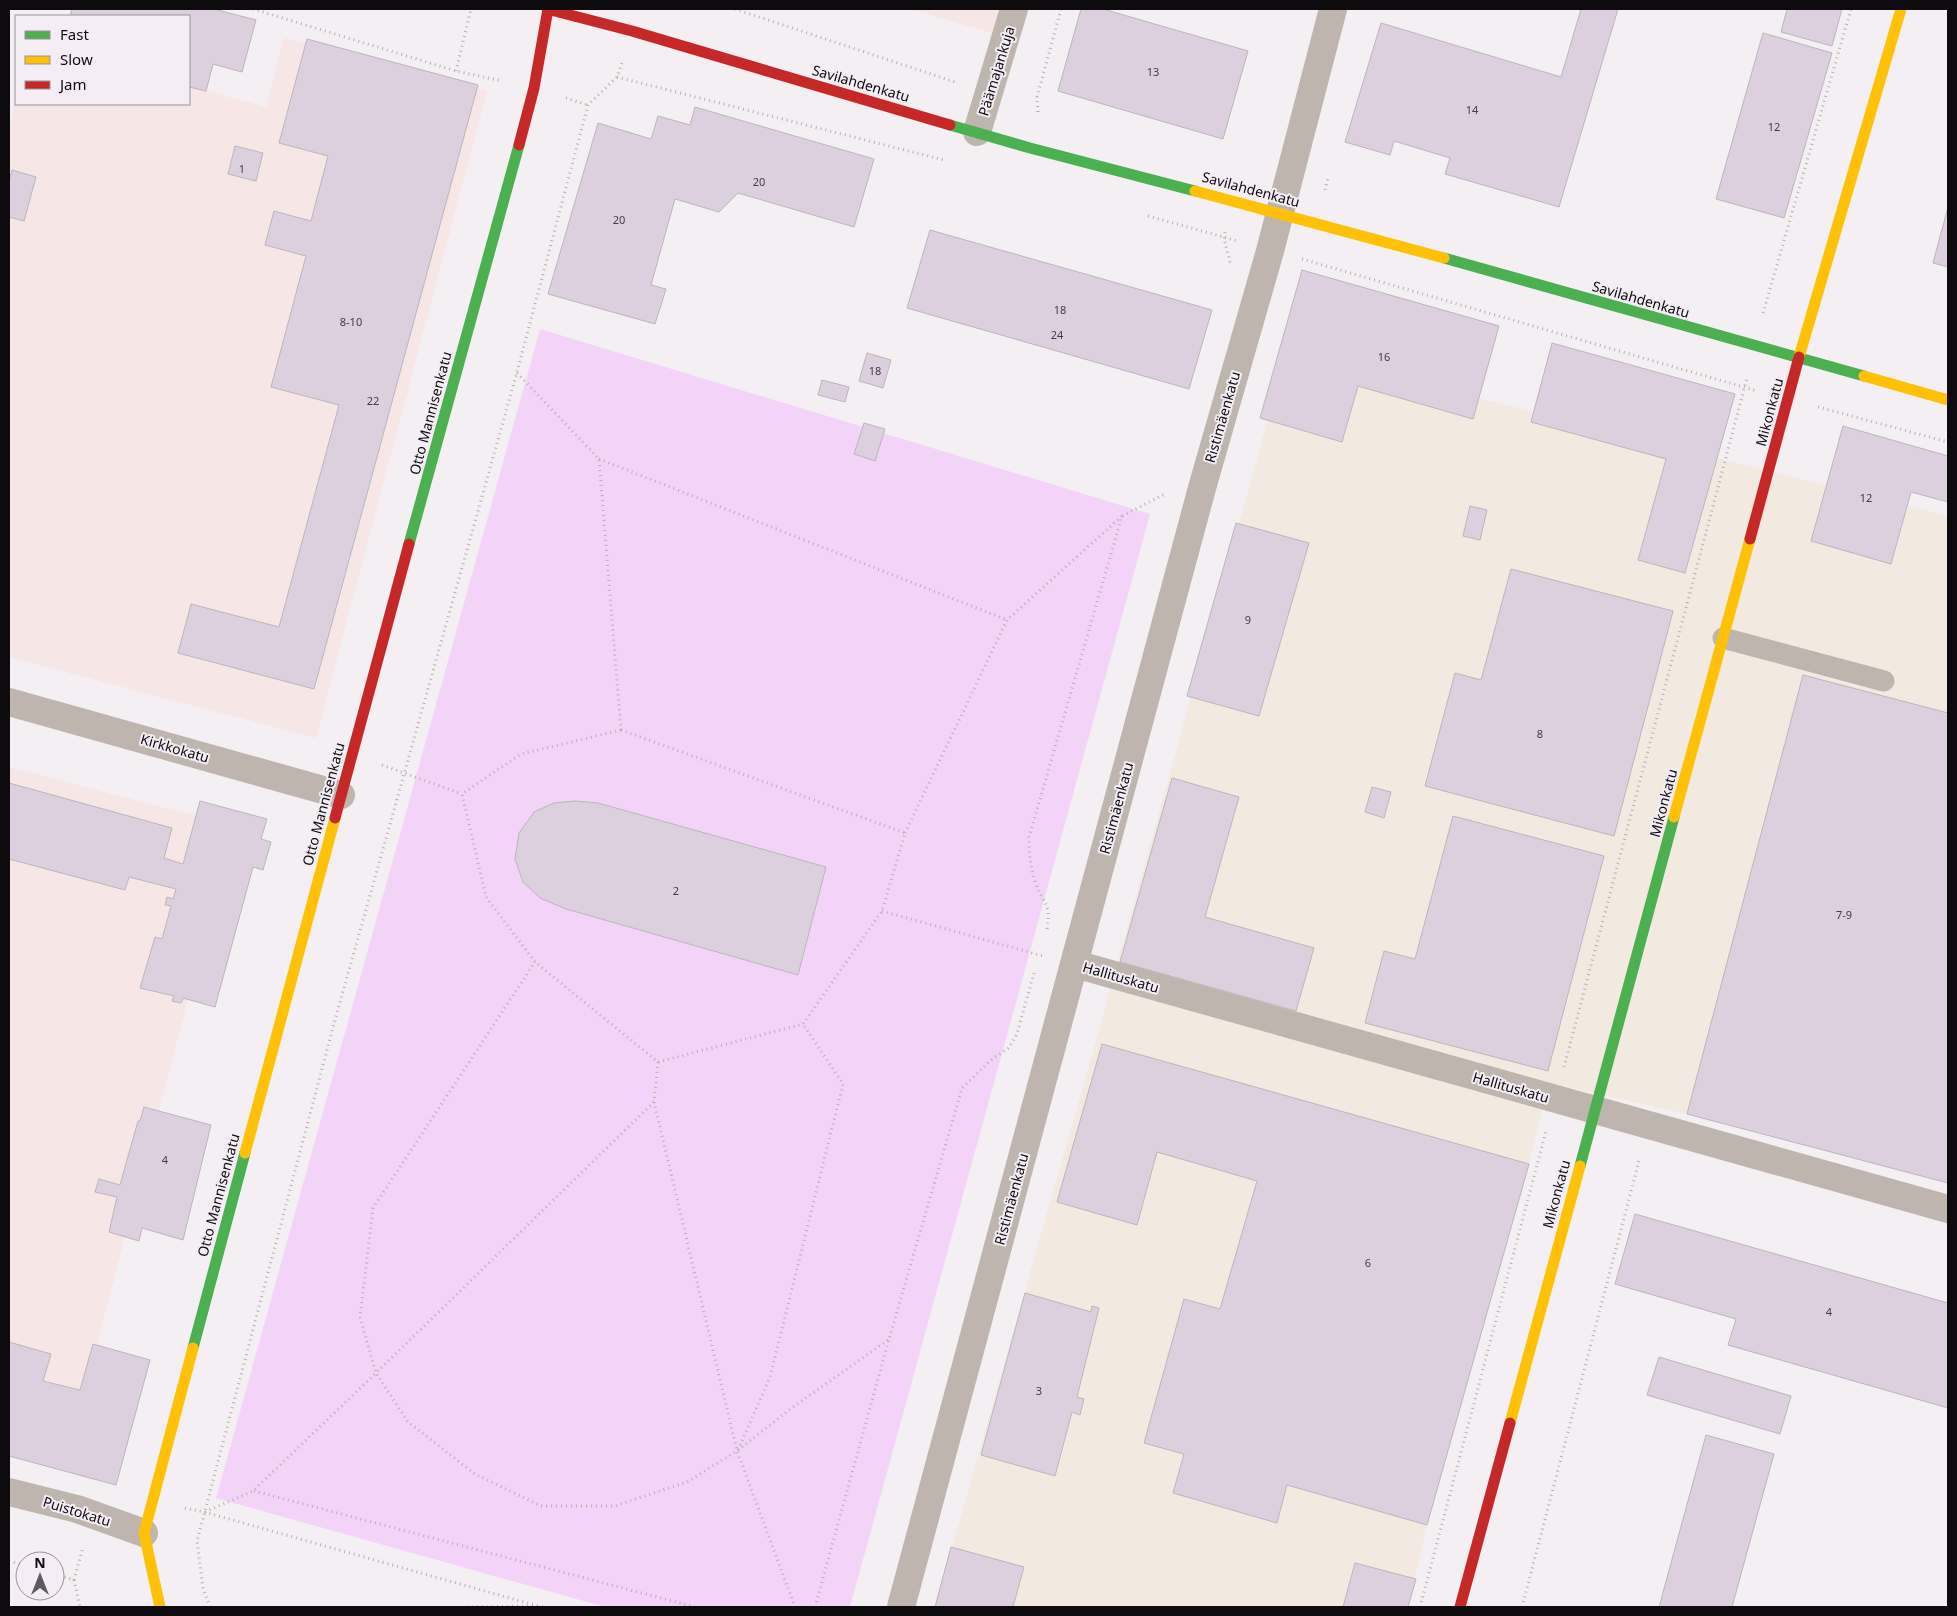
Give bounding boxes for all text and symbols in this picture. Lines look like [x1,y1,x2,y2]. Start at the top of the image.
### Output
legend [15,15,190,105]
text: Fast [60,24,89,44]
street label: Päämajankuja [973,24,1019,118]
text: Slow [60,49,93,69]
street label: Savilahdenkatu [810,60,912,106]
house number: 13 [1147,64,1159,79]
text: Jam [58,74,87,94]
house number: 14 [1466,102,1479,117]
house number: 12 [1768,119,1780,134]
house number: 1 [239,161,245,176]
street label: Savilahdenkatu [1200,167,1302,211]
house number: 20 [753,174,765,189]
house number: 20 [613,212,625,227]
street label: Savilahdenkatu [1590,276,1692,322]
house number: 18 [1054,302,1066,317]
house number: 8-10 [340,314,362,329]
house number: 24 [1051,327,1064,342]
street label: Otto Mannisenkatu [404,349,456,477]
house number: 16 [1378,349,1390,364]
house number: 18 [869,363,881,378]
street label: Ristimäenkatu [1200,369,1244,465]
street label: Mikonkatu [1751,376,1787,448]
house number: 22 [367,393,379,408]
house number: 12 [1860,490,1872,505]
house number: 9 [1245,612,1251,627]
house number: 8 [1537,726,1543,741]
street label: Kirkkokatu [138,729,212,767]
street label: Otto Mannisenkatu [297,740,349,868]
street label: Ristimäenkatu [1095,760,1137,856]
street label: Mikonkatu [1645,767,1681,839]
house number: 2 [673,883,679,898]
house number: 7-9 [1836,907,1852,922]
street label: Hallituskatu [1081,957,1161,997]
street label: Hallituskatu [1471,1067,1551,1107]
street label: Otto Mannisenkatu [192,1131,244,1259]
street label: Ristimäenkatu [990,1151,1032,1247]
house number: 4 [162,1152,169,1167]
street label: Mikonkatu [1538,1158,1574,1230]
house number: 6 [1365,1255,1371,1270]
house number: 4 [1826,1304,1833,1319]
house number: 3 [1036,1383,1042,1398]
street label: Puistokatu [41,1492,113,1530]
north arrow [15,1551,65,1601]
text: N [34,1553,46,1572]

